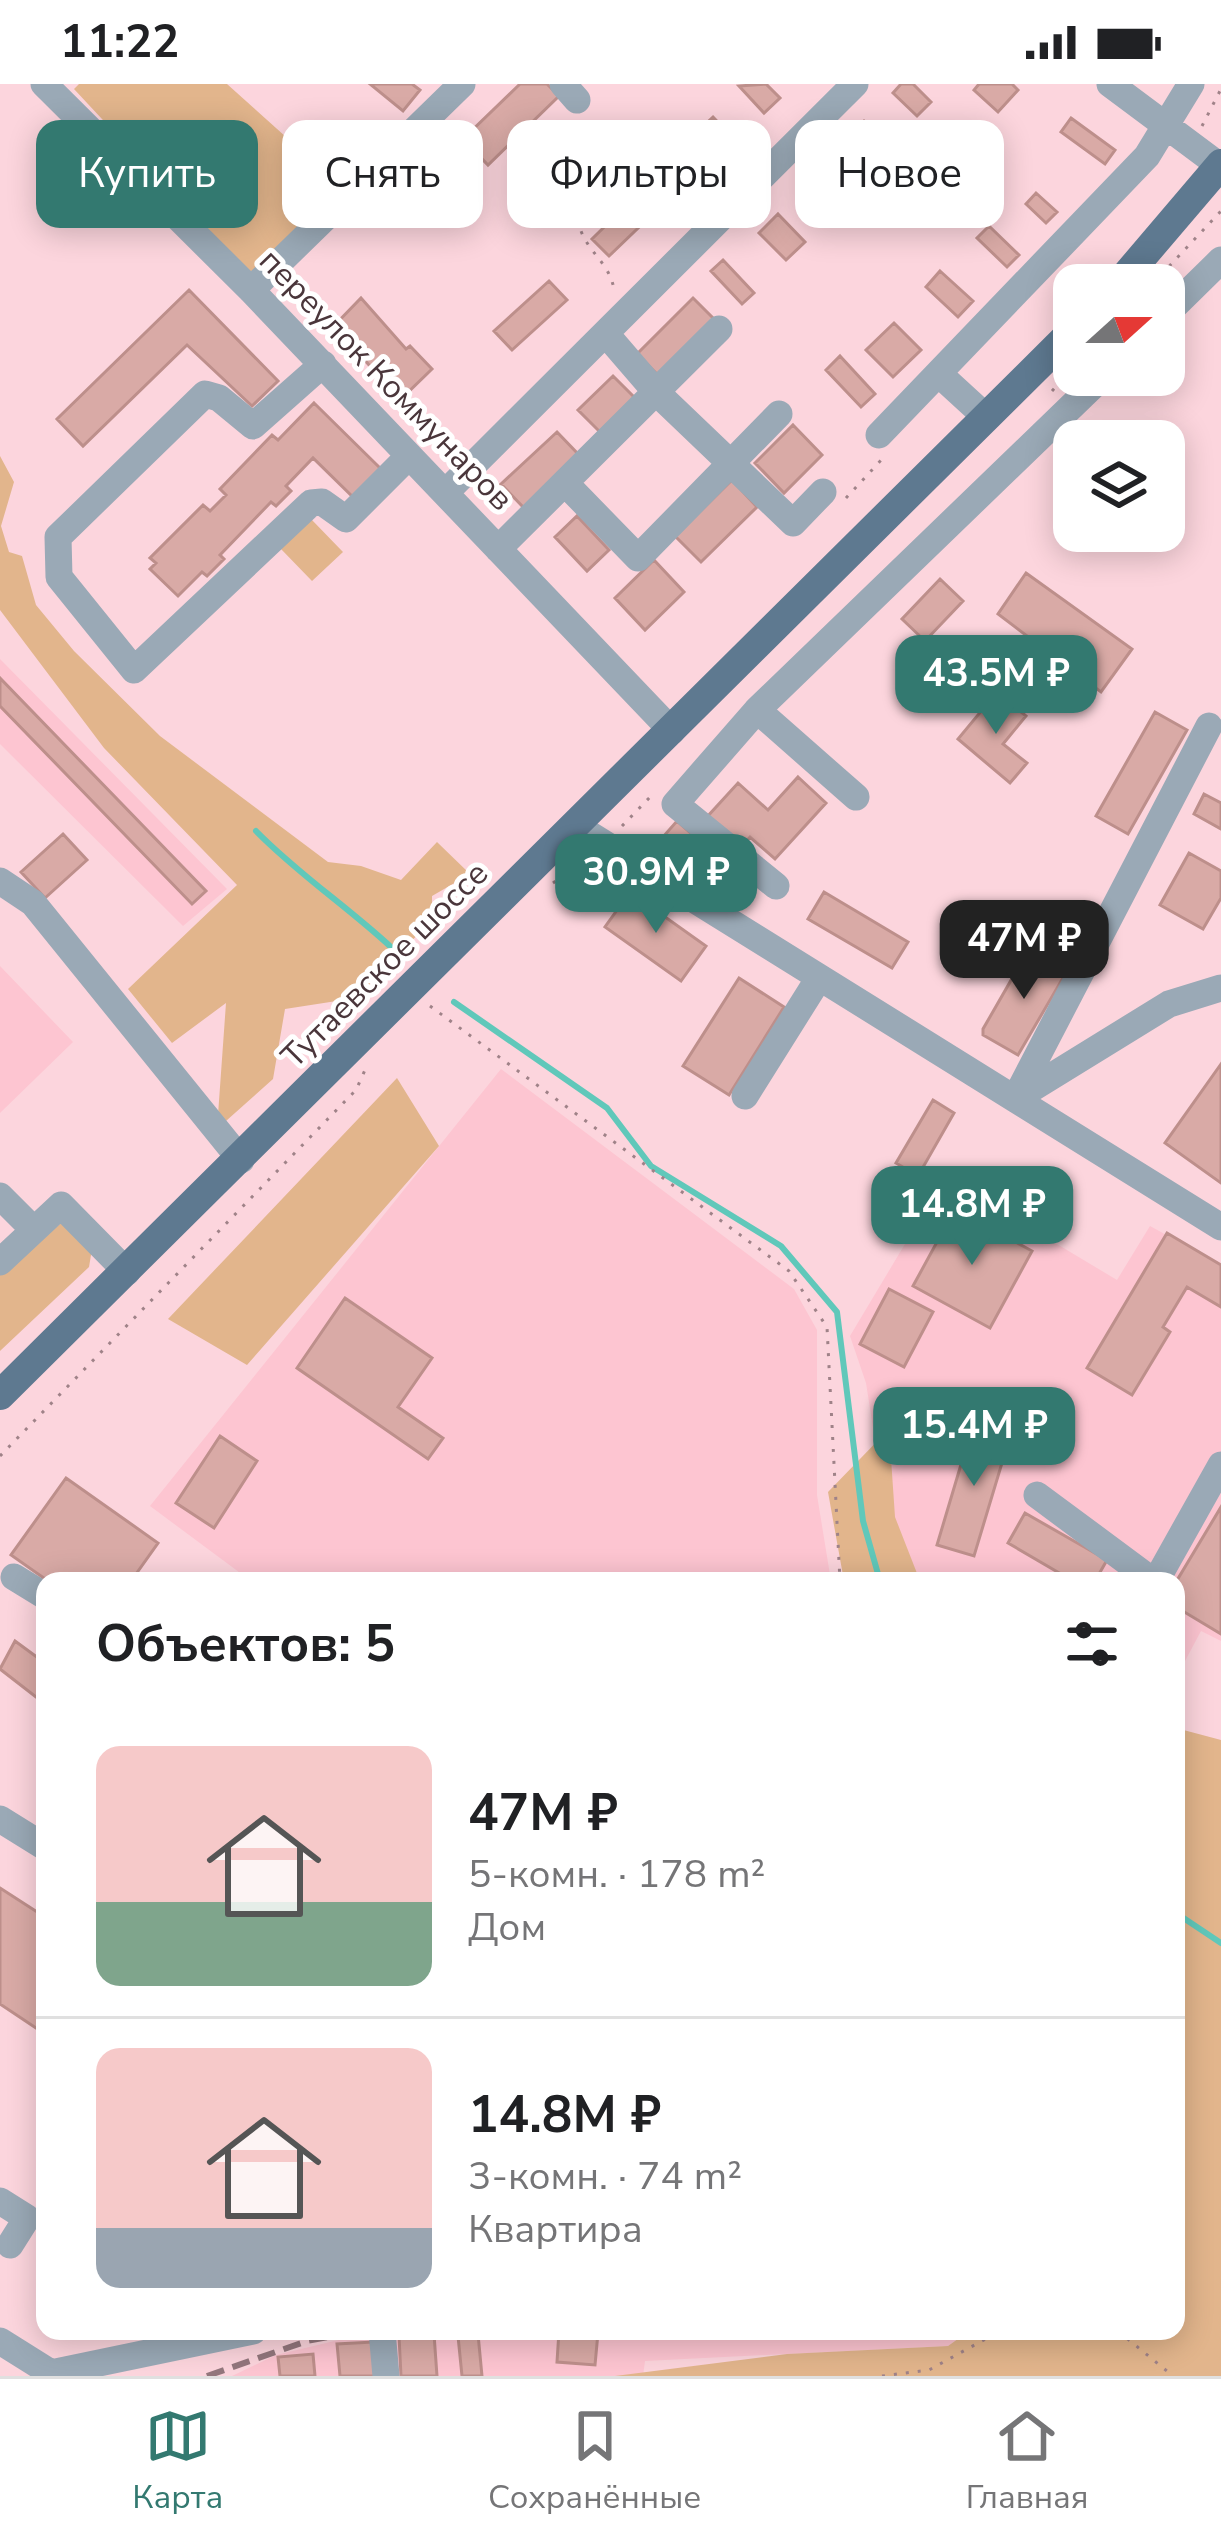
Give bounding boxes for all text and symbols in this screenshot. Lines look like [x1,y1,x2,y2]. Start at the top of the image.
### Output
text: 11:22 [60,12,179,73]
chip: Купить [36,120,258,228]
chip: Снять [282,120,483,228]
chip: Фильтры [507,120,771,228]
chip: Новое [795,120,1004,228]
street label: переулок Коммунаров [249,239,523,521]
north arrow [1053,264,1185,396]
map controls [1053,264,1185,552]
button: layers [1053,420,1185,552]
pin: 43.5M ₽ [885,635,1107,737]
text: 43.5M ₽ [922,647,1070,700]
pin: 30.9M ₽ [545,834,767,936]
text: 30.9M ₽ [582,846,730,899]
street label: Тутаевское шоссе [272,852,498,1078]
pin: 47M ₽ [940,900,1108,1002]
text: 47M ₽ [967,912,1081,965]
pin: 14.8M ₽ [861,1166,1083,1268]
text: 14.8M ₽ [898,1178,1046,1231]
pin: 15.4M ₽ [863,1387,1085,1489]
text: 15.4M ₽ [900,1399,1048,1452]
text: Объектов: 5 [96,1609,395,1679]
icon: filters [1059,1611,1125,1677]
text: 47M ₽ [468,1778,618,1848]
icon: home [192,1794,336,1938]
text: 5-комн. · 178 m² [468,1848,765,1901]
text: Дом [468,1901,546,1954]
text: 14.8M ₽ [468,2080,661,2150]
icon: home [192,2096,336,2240]
text: 3-комн. · 74 m² [468,2150,742,2203]
text: Квартира [468,2203,643,2256]
tab: Карта [132,2403,223,2520]
tab: Сохранённые [488,2403,701,2520]
tab: Главная [966,2403,1089,2520]

